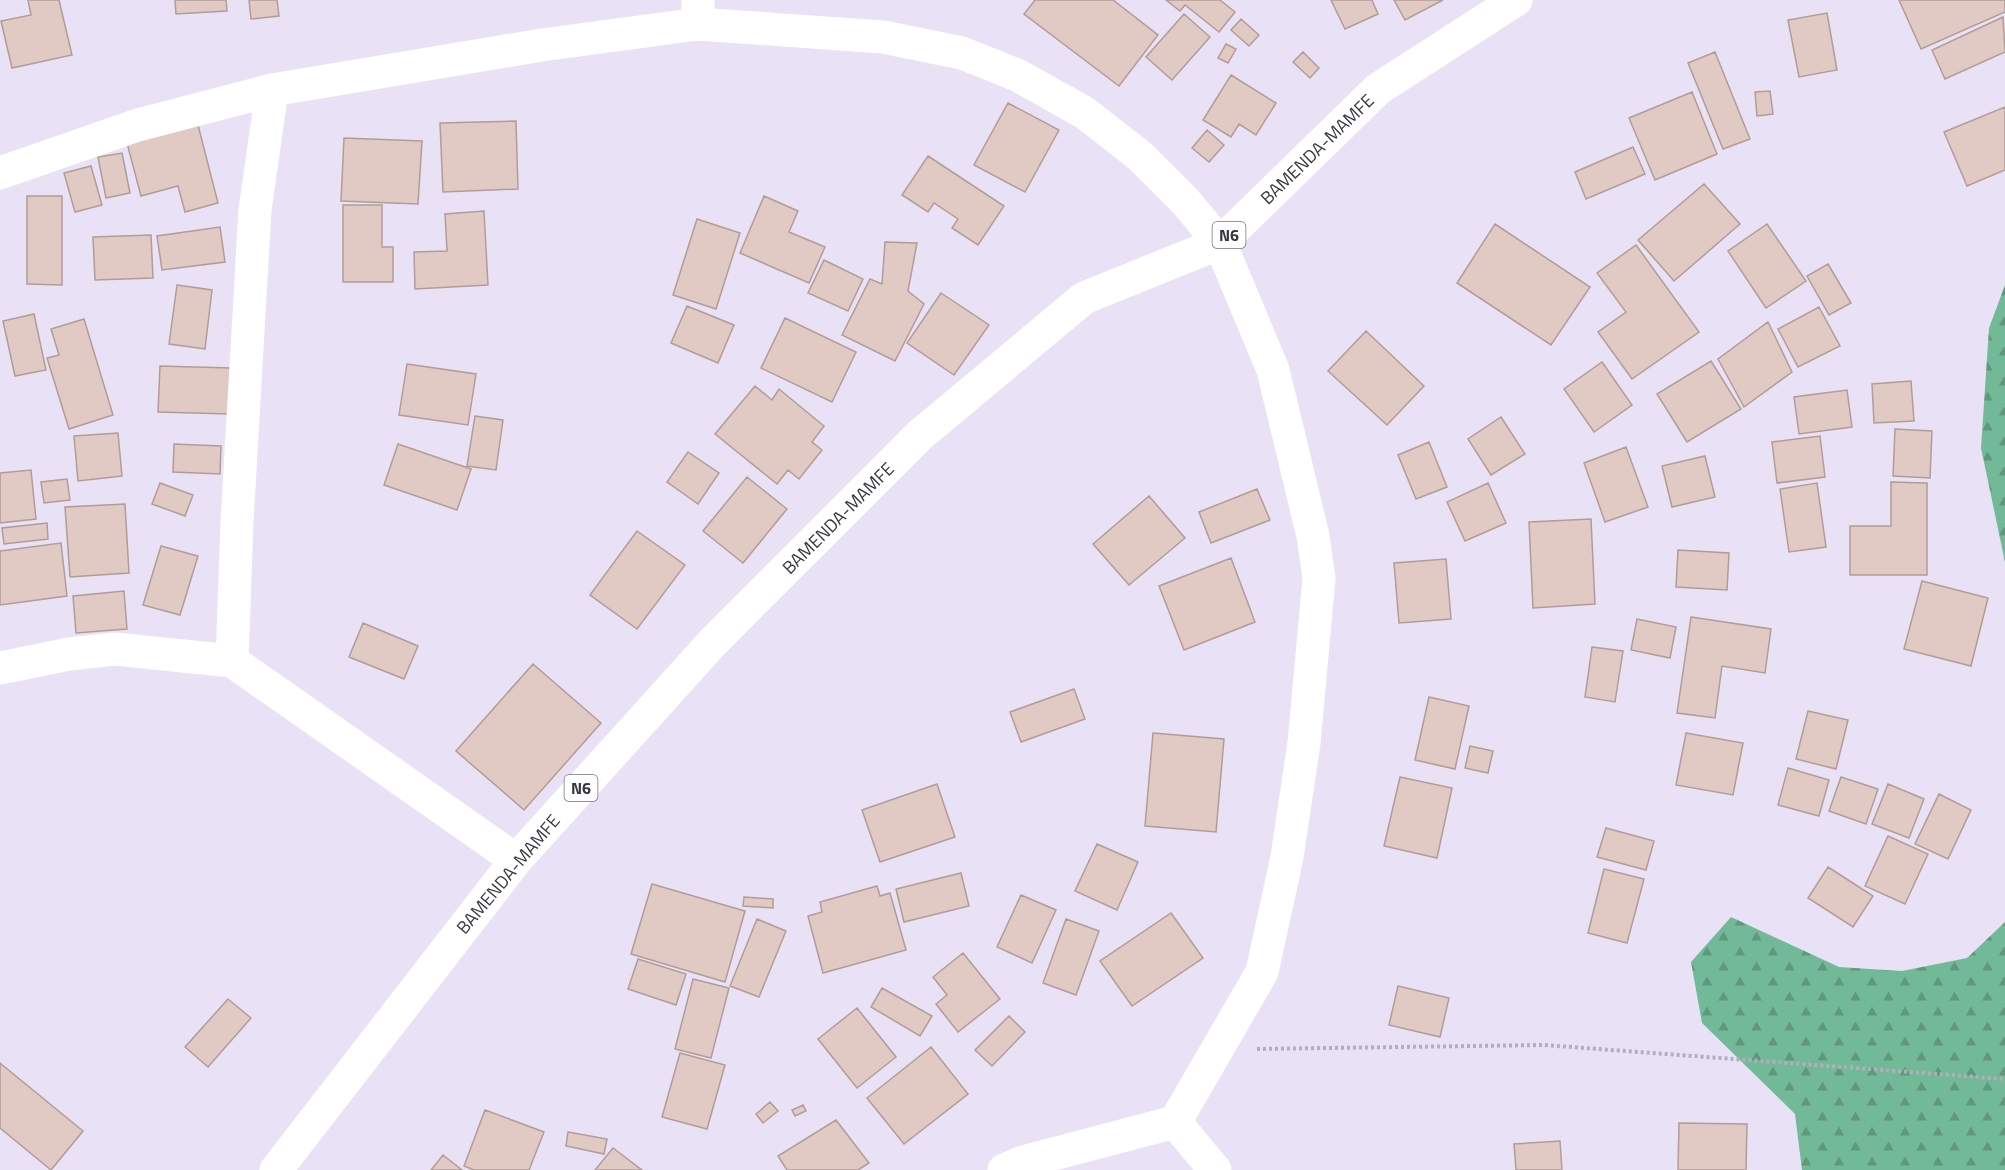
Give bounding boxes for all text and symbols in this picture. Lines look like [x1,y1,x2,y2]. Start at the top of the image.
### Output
street label: BAMENDA-MAMFE [1254,87,1380,210]
road number: N6 [1212,222,1246,248]
street label: BAMENDA-MAMFE [776,456,900,580]
road number: N6 [564,775,598,801]
street label: BAMENDA-MAMFE [450,808,566,940]

